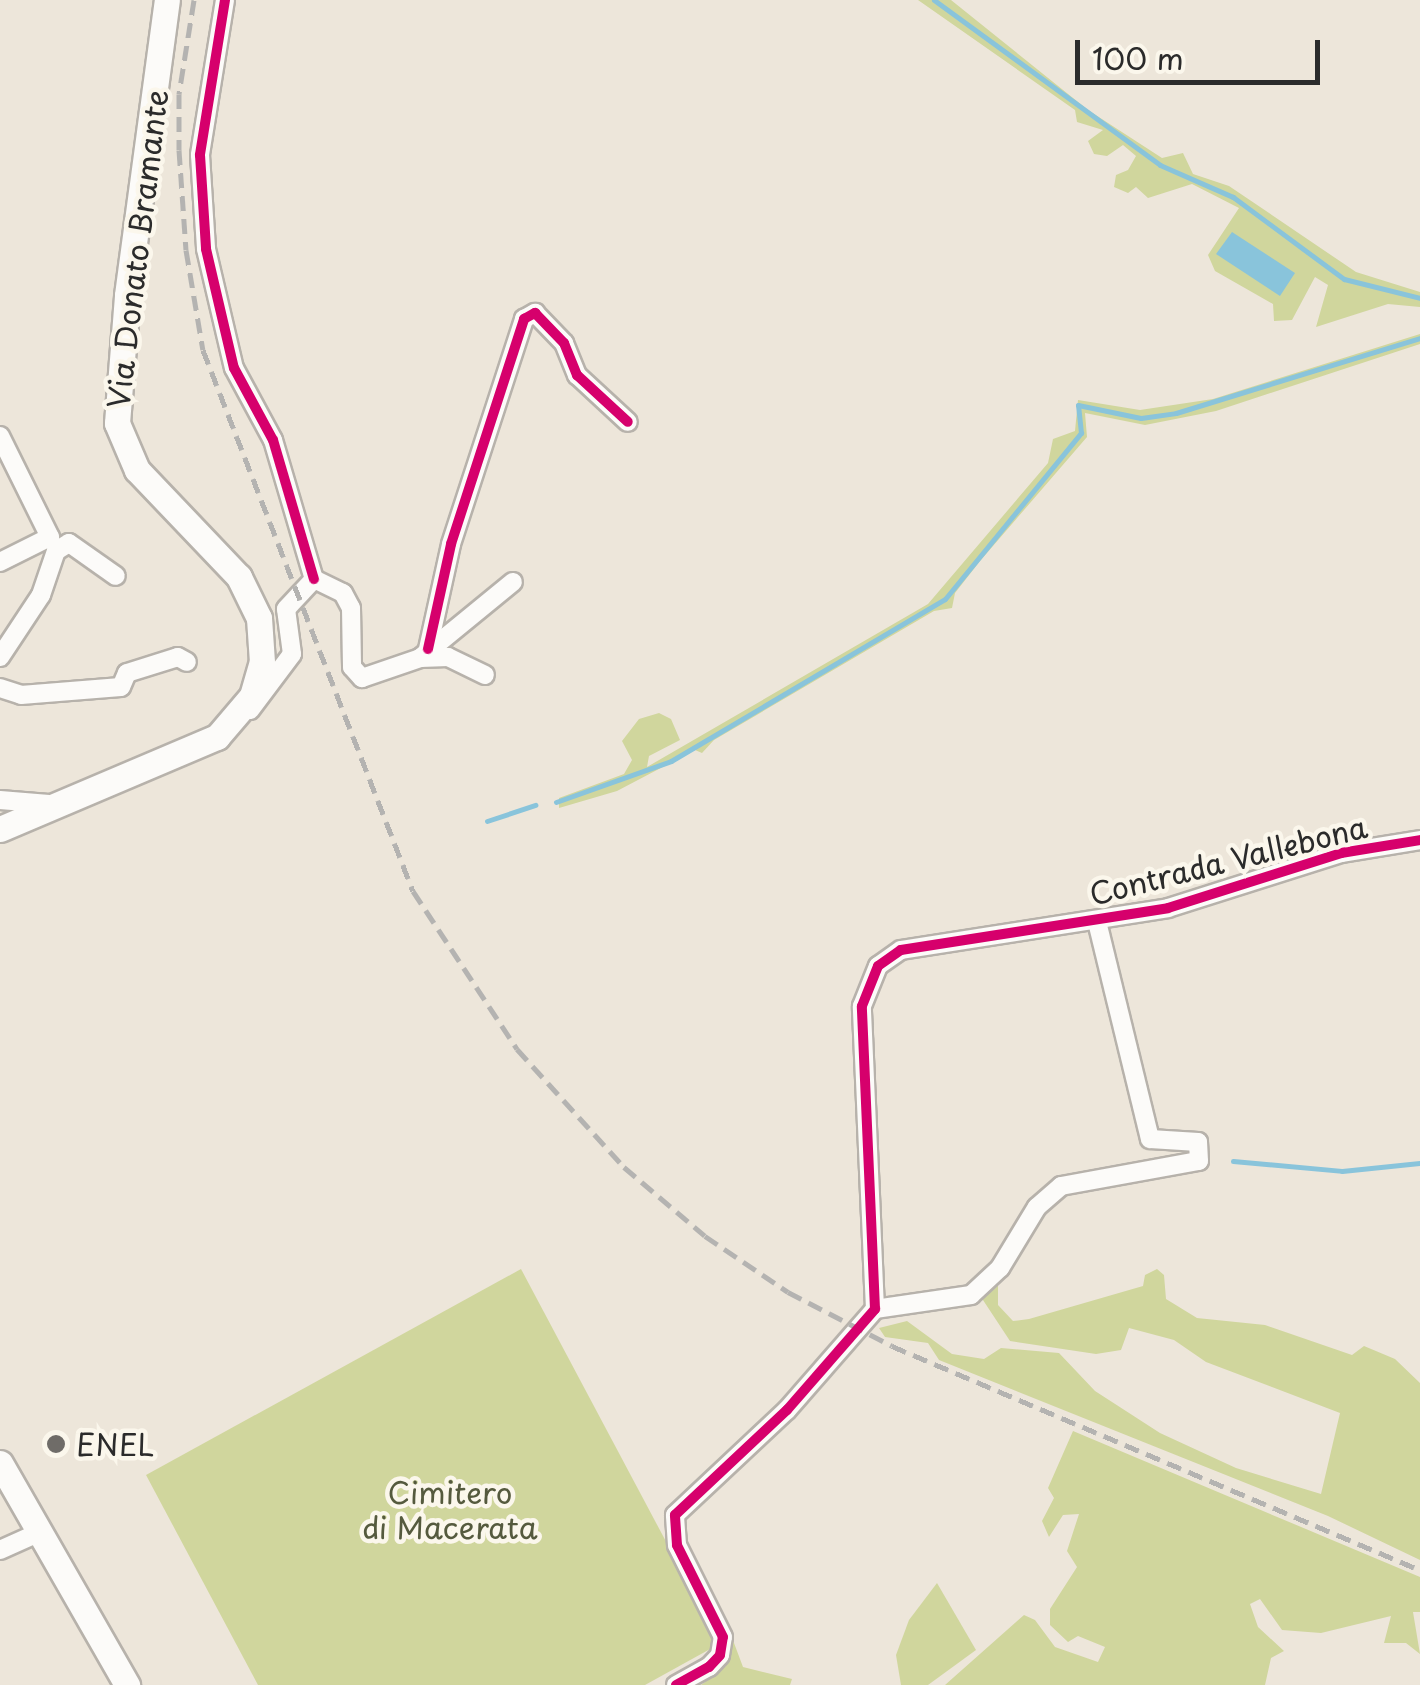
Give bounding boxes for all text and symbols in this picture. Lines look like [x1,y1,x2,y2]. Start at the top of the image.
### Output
scale bar [1080,20,1325,82]
text: 100 m [1092,35,1184,80]
street label: Via Donato Bramante [100,88,174,410]
street label: Contrada Vallebona [1085,808,1371,912]
place label: ENEL [76,1426,154,1462]
marker: ENEL [45,1433,67,1455]
park label: Cimitero di Macerata [361,1474,539,1544]

